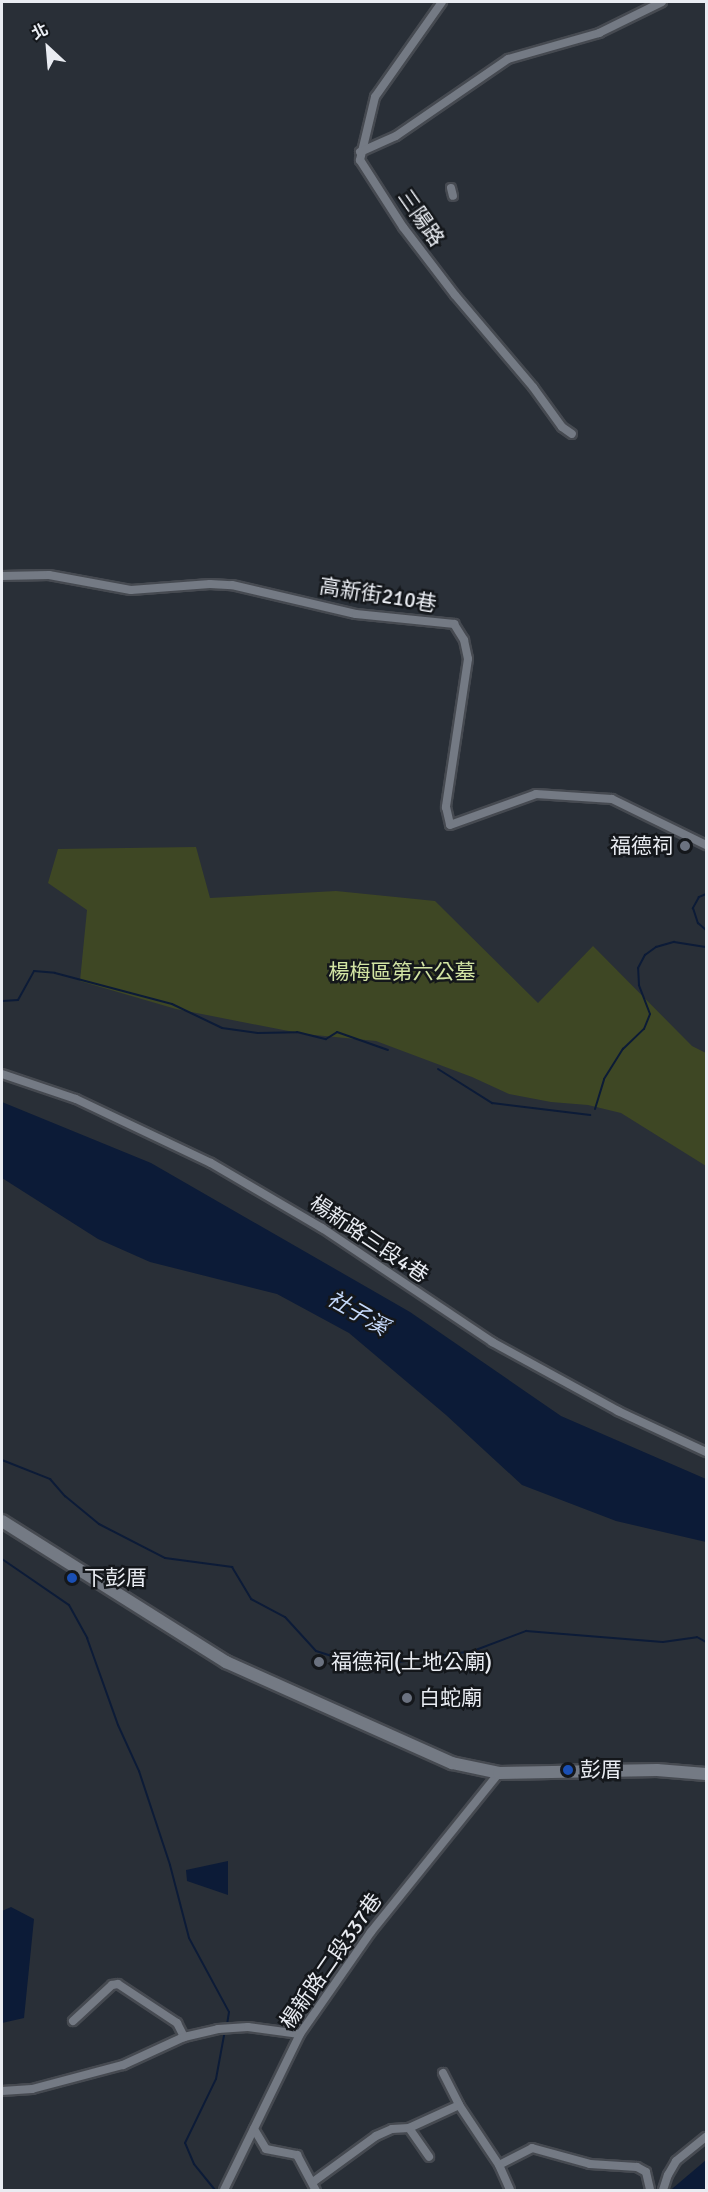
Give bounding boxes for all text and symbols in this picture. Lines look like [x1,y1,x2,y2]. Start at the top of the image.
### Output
north arrow [18,18,78,78]
text: 北 [29,19,52,44]
street label: 三陽路 [393,185,449,251]
street label: 高新街210巷 [318,573,438,617]
place label: 福德祠 [610,833,673,859]
marker: 福德祠 [678,839,692,853]
park label: 楊梅區第六公墓 [329,959,475,985]
street label: 楊新路三段4巷 [305,1190,433,1288]
water label: 社子溪 [323,1285,393,1341]
place label: 下彭厝 [84,1565,147,1591]
marker: 下彭厝 [65,1571,79,1585]
place label: 福德祠(土地公廟) [331,1649,492,1675]
marker: 福德祠(土地公廟) [312,1655,326,1669]
place label: 白蛇廟 [419,1685,482,1711]
marker: 白蛇廟 [400,1691,414,1705]
place label: 彭厝 [580,1757,622,1783]
marker: 彭厝 [561,1763,575,1777]
street label: 楊新路二段337巷 [275,1888,387,2034]

